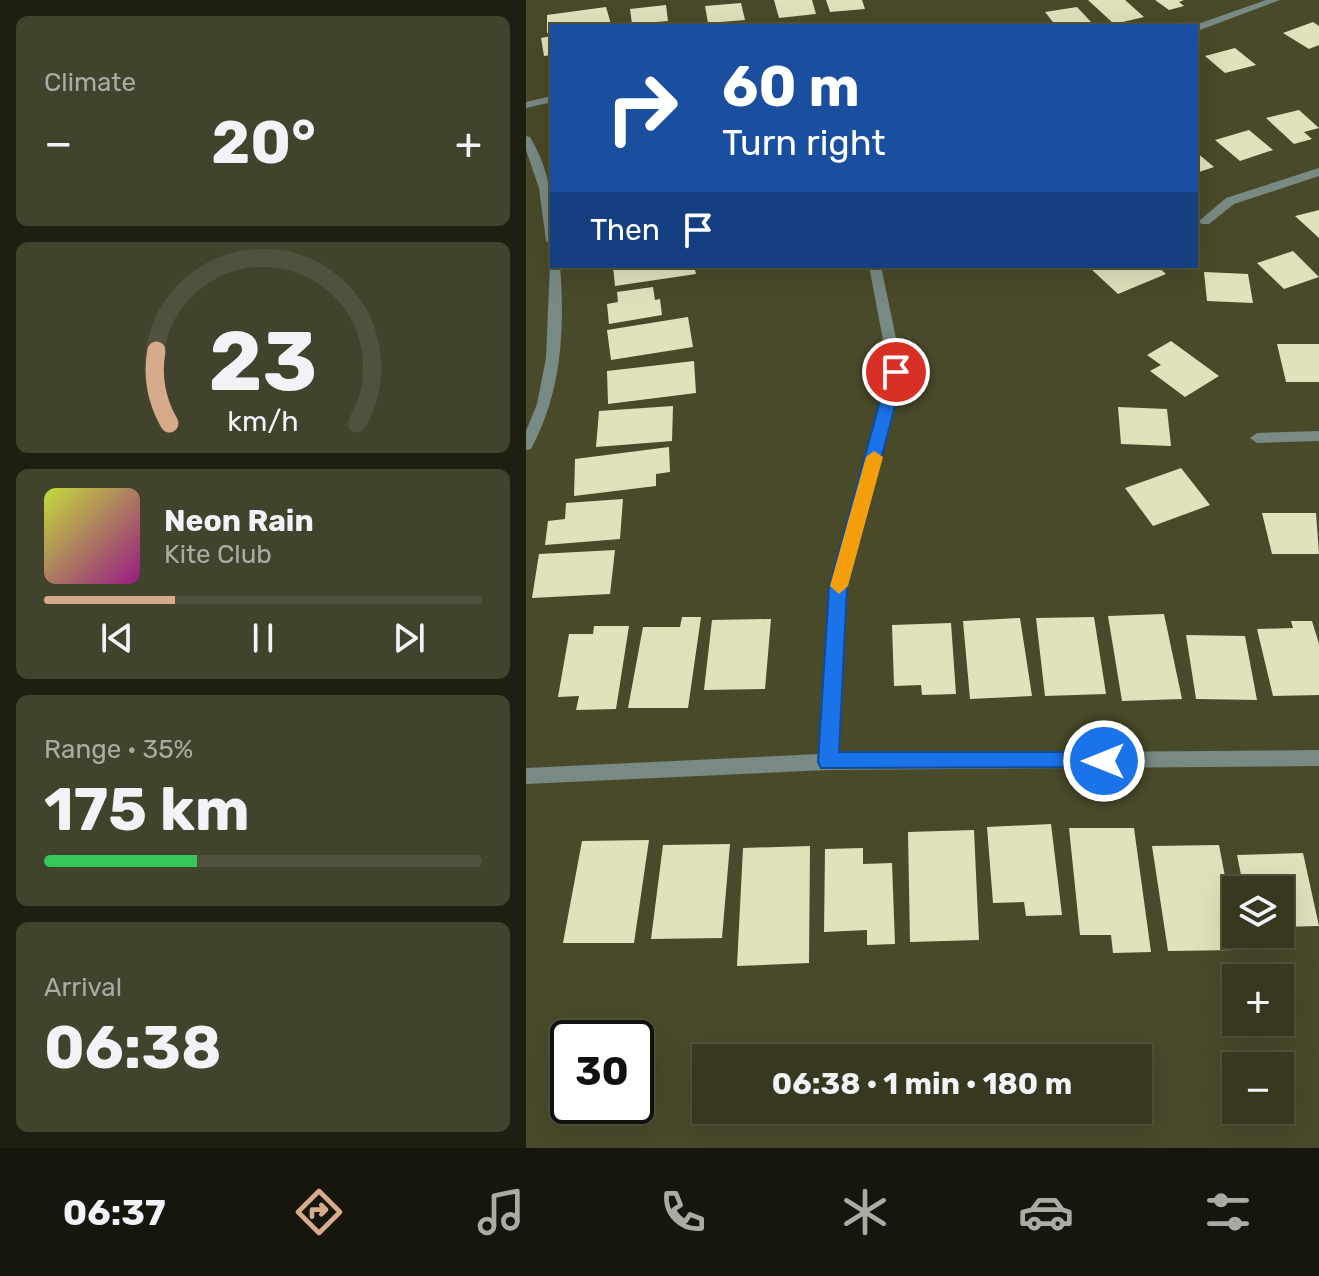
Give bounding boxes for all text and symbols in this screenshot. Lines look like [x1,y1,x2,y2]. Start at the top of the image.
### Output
text: 60 m [722,54,860,120]
icon: right [590,56,694,160]
text: Climate [44,67,136,98]
text: 20° [211,107,316,178]
text: − [44,117,73,169]
text: + [455,117,482,169]
text: Turn right [722,121,886,164]
icon: arrive [676,208,720,252]
text: Then [590,212,660,248]
text: 23 [209,311,317,410]
pin [862,338,930,406]
icon: arrive [874,350,918,394]
text: km/h [227,404,299,438]
text: Neon Rain [164,503,314,539]
text: Kite Club [164,539,272,570]
icon: previous [95,616,139,660]
icon: pause [241,616,285,660]
icon: next [387,616,431,660]
position arrow [1062,719,1146,803]
text: Range · 35% [44,734,193,765]
text: 175 km [44,774,250,845]
map controls [1222,876,1294,1124]
button: layers [1222,876,1294,948]
button: + [1222,964,1294,1036]
text: Arrival [44,972,122,1003]
text: 06:38 [44,1012,222,1083]
speed limit sign: 30 [550,1020,654,1124]
button: − [1222,1052,1294,1124]
text: 06:38 · 1 min · 180 m [772,1066,1072,1102]
icon: directions [291,1184,347,1240]
icon: music [473,1184,529,1240]
icon: phone [655,1184,711,1240]
icon: climate [837,1184,893,1240]
icon: car [1018,1184,1074,1240]
icon: filters [1200,1184,1256,1240]
text: 06:37 [63,1191,166,1234]

